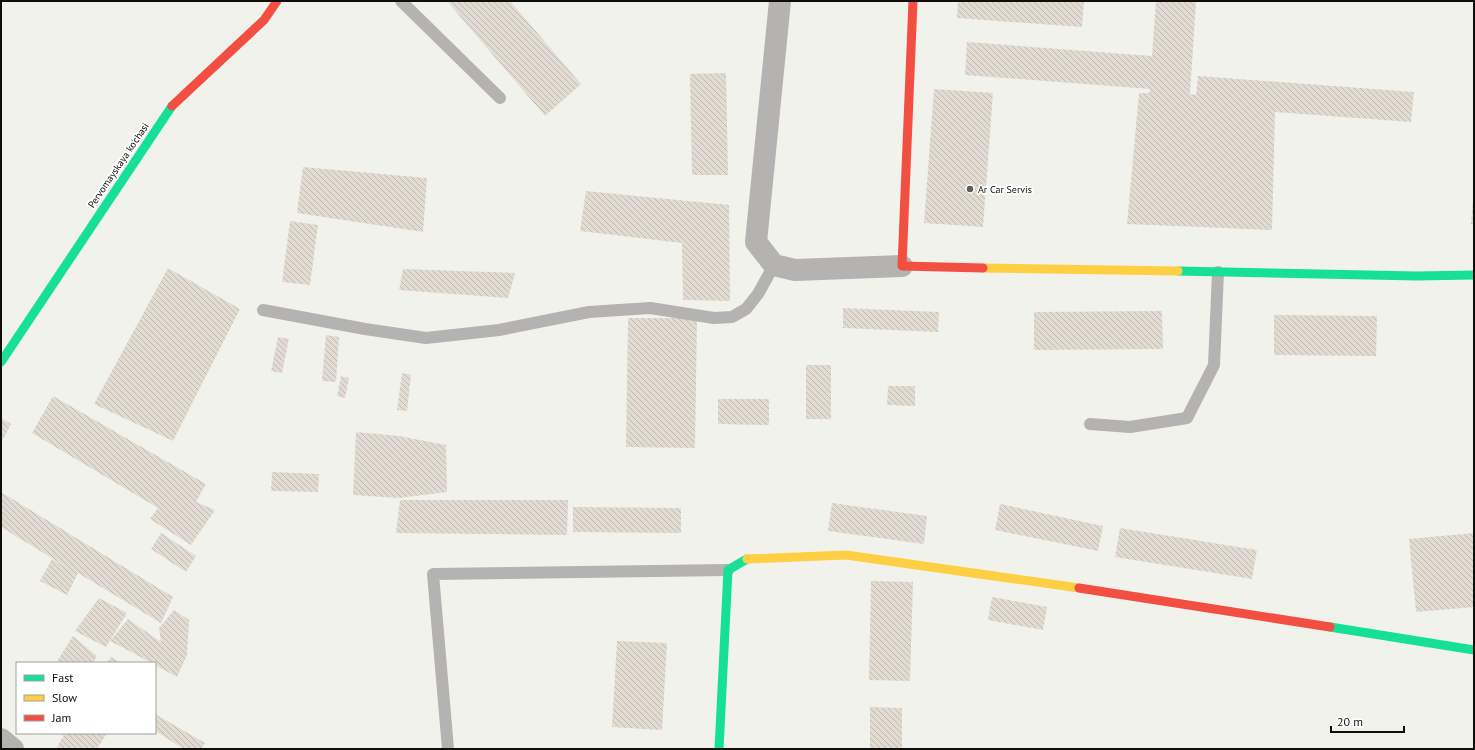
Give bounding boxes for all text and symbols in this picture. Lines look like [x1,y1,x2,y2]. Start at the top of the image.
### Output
street label: Pervomayskaya ko'chasi [85,120,152,210]
place label: Ar Car Servis [978,183,1032,196]
marker: Ar Car Servis [965,184,975,194]
legend [16,662,156,734]
text: Fast [52,670,73,685]
text: Slow [52,690,77,705]
scale bar [1331,708,1404,734]
text: Jam [51,710,71,725]
text: 20 m [1337,714,1363,729]

